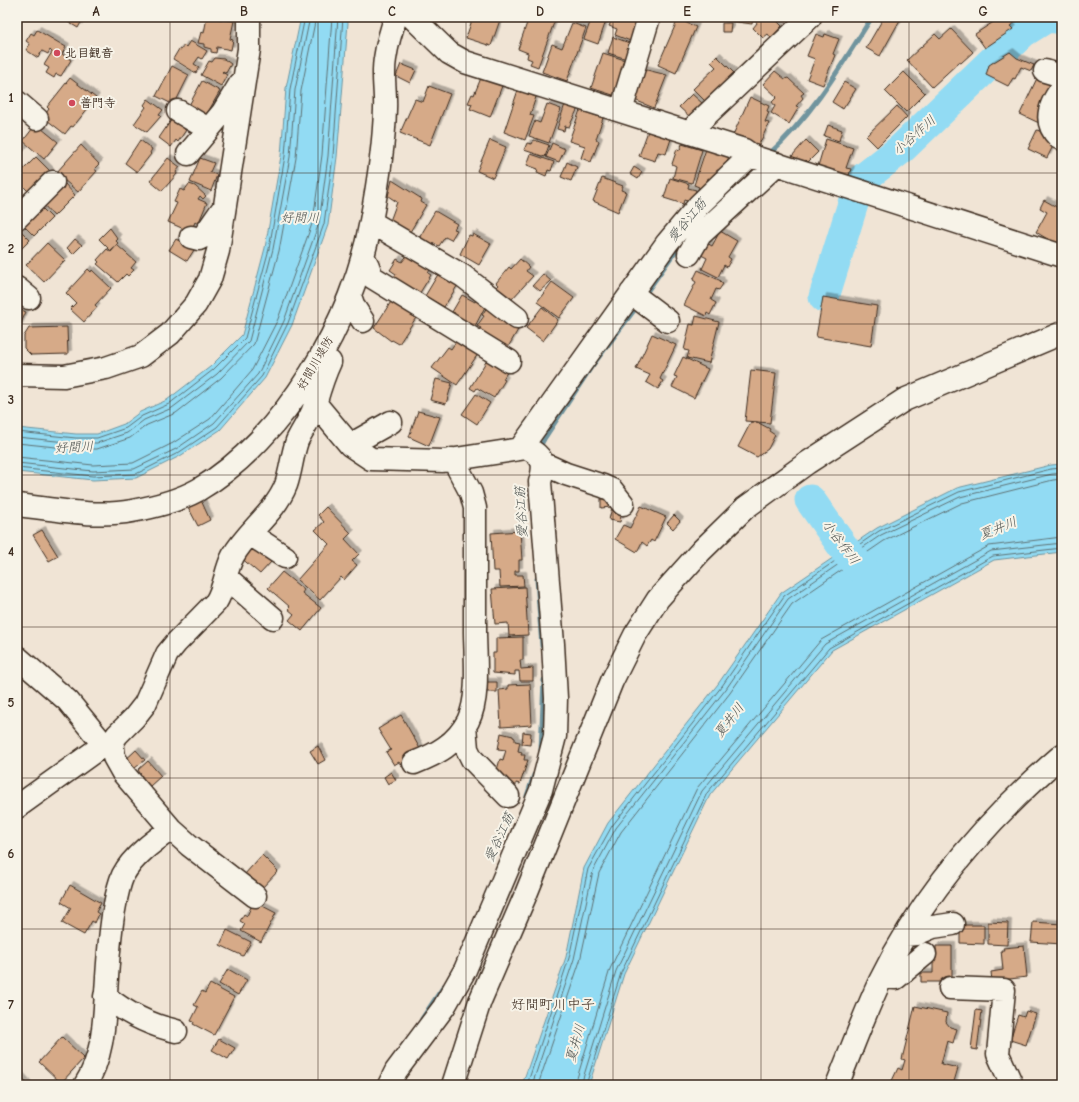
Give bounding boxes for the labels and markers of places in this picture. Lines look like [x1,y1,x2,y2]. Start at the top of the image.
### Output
place label: 北目観音 [65,46,113,60]
marker: 北目観音 [52,48,62,58]
place label: 普門寺 [80,96,116,110]
marker: 普門寺 [67,98,77,108]

